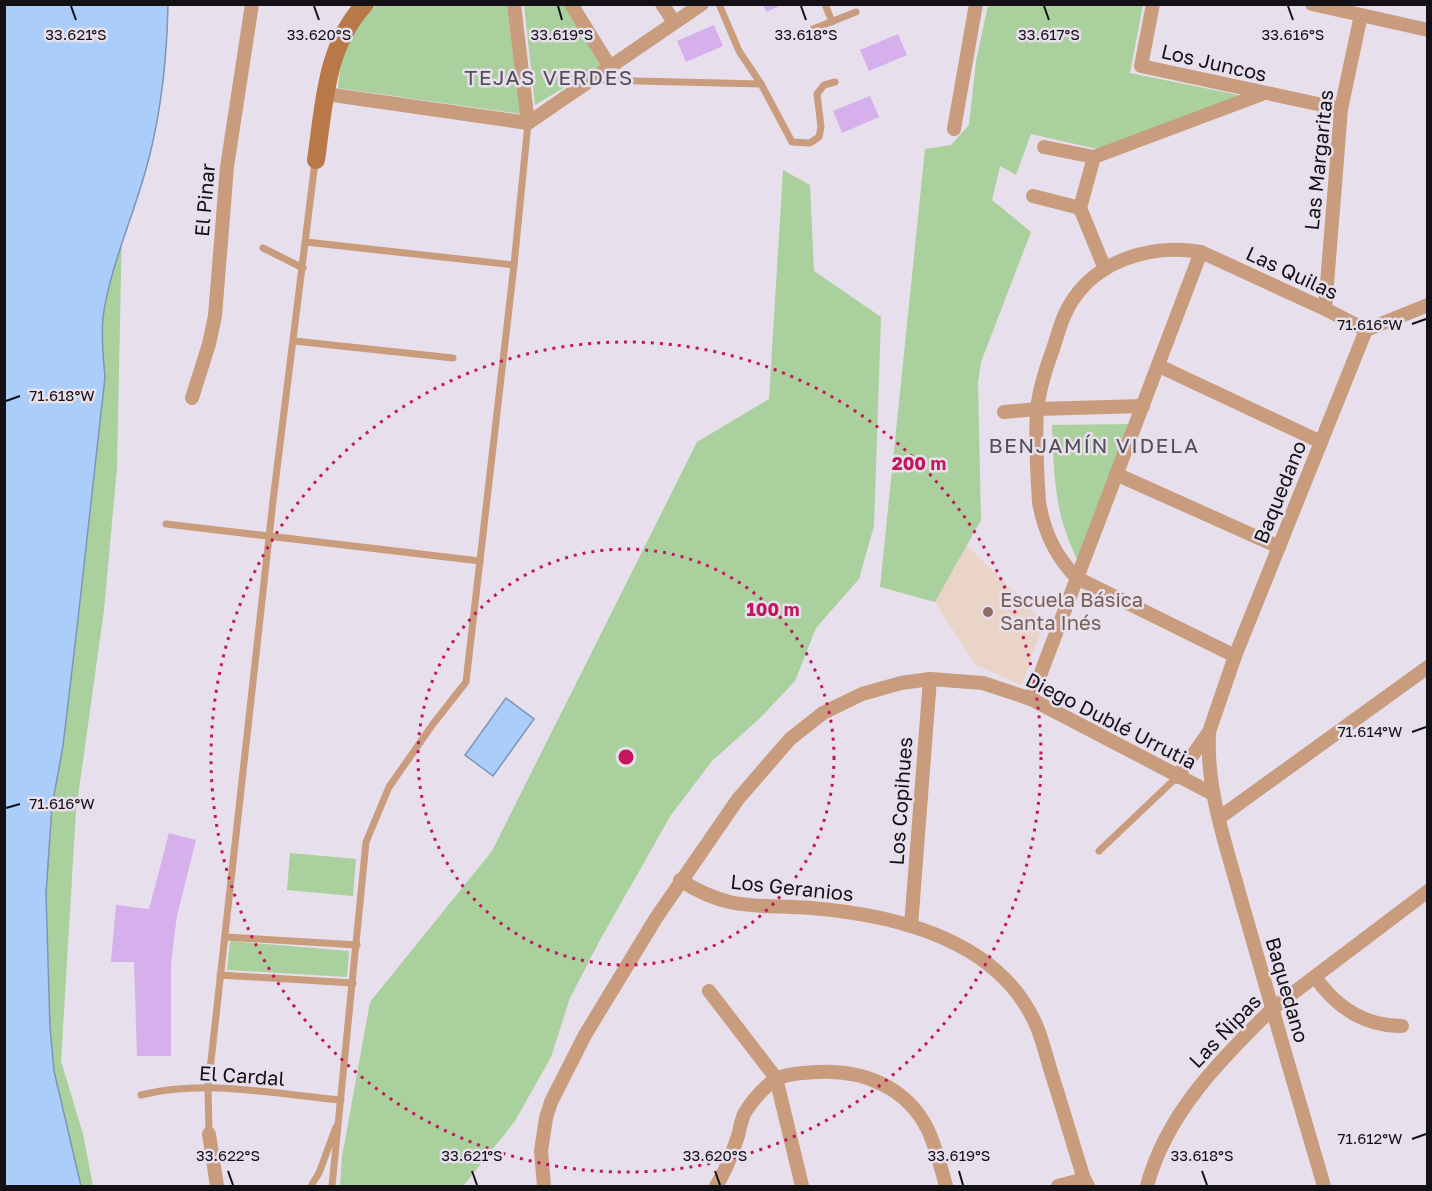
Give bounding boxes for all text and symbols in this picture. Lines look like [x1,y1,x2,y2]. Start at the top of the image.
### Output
text: 33.621°S [45,25,107,43]
text: 33.620°S [287,25,351,43]
text: 33.619°S [531,25,593,43]
text: 33.618°S [774,25,838,43]
text: 33.617°S [1018,25,1080,43]
text: 33.616°S [1262,25,1324,43]
street label: Los Juncos [1159,38,1269,86]
district label: TEJAS VERDES [464,64,634,90]
street label: Las Margaritas [1299,88,1337,231]
street label: El Pinar [189,162,219,238]
street label: Las Quilas [1242,240,1342,304]
text: 71.616°W [1337,315,1403,333]
text: 71.618°W [29,386,95,404]
district label: BENJAMÍN VIDELA [988,432,1200,458]
street label: Baquedano [1248,437,1311,546]
text: 200 m [892,452,946,474]
place label: Escuela Básica Santa Inés [1000,587,1143,634]
text: 100 m [747,598,799,620]
marker: Escuela Básica Santa Inés [981,605,995,619]
street label: Diego Dublé Urrutia [1022,667,1201,774]
text: 71.614°W [1338,722,1402,740]
street label: Los Copihues [884,736,916,866]
centre of rings [616,747,636,767]
text: 71.616°W [29,794,95,812]
street label: Los Geranios [729,869,855,905]
street label: Baquedano [1261,934,1314,1045]
street label: Las Ñipas [1183,988,1265,1072]
street label: El Cardal [198,1060,286,1090]
text: 71.612°W [1337,1129,1403,1147]
text: 33.622°S [196,1146,260,1164]
text: 33.621°S [441,1146,503,1164]
text: 33.620°S [683,1146,747,1164]
text: 33.619°S [928,1146,990,1164]
text: 33.618°S [1170,1146,1234,1164]

